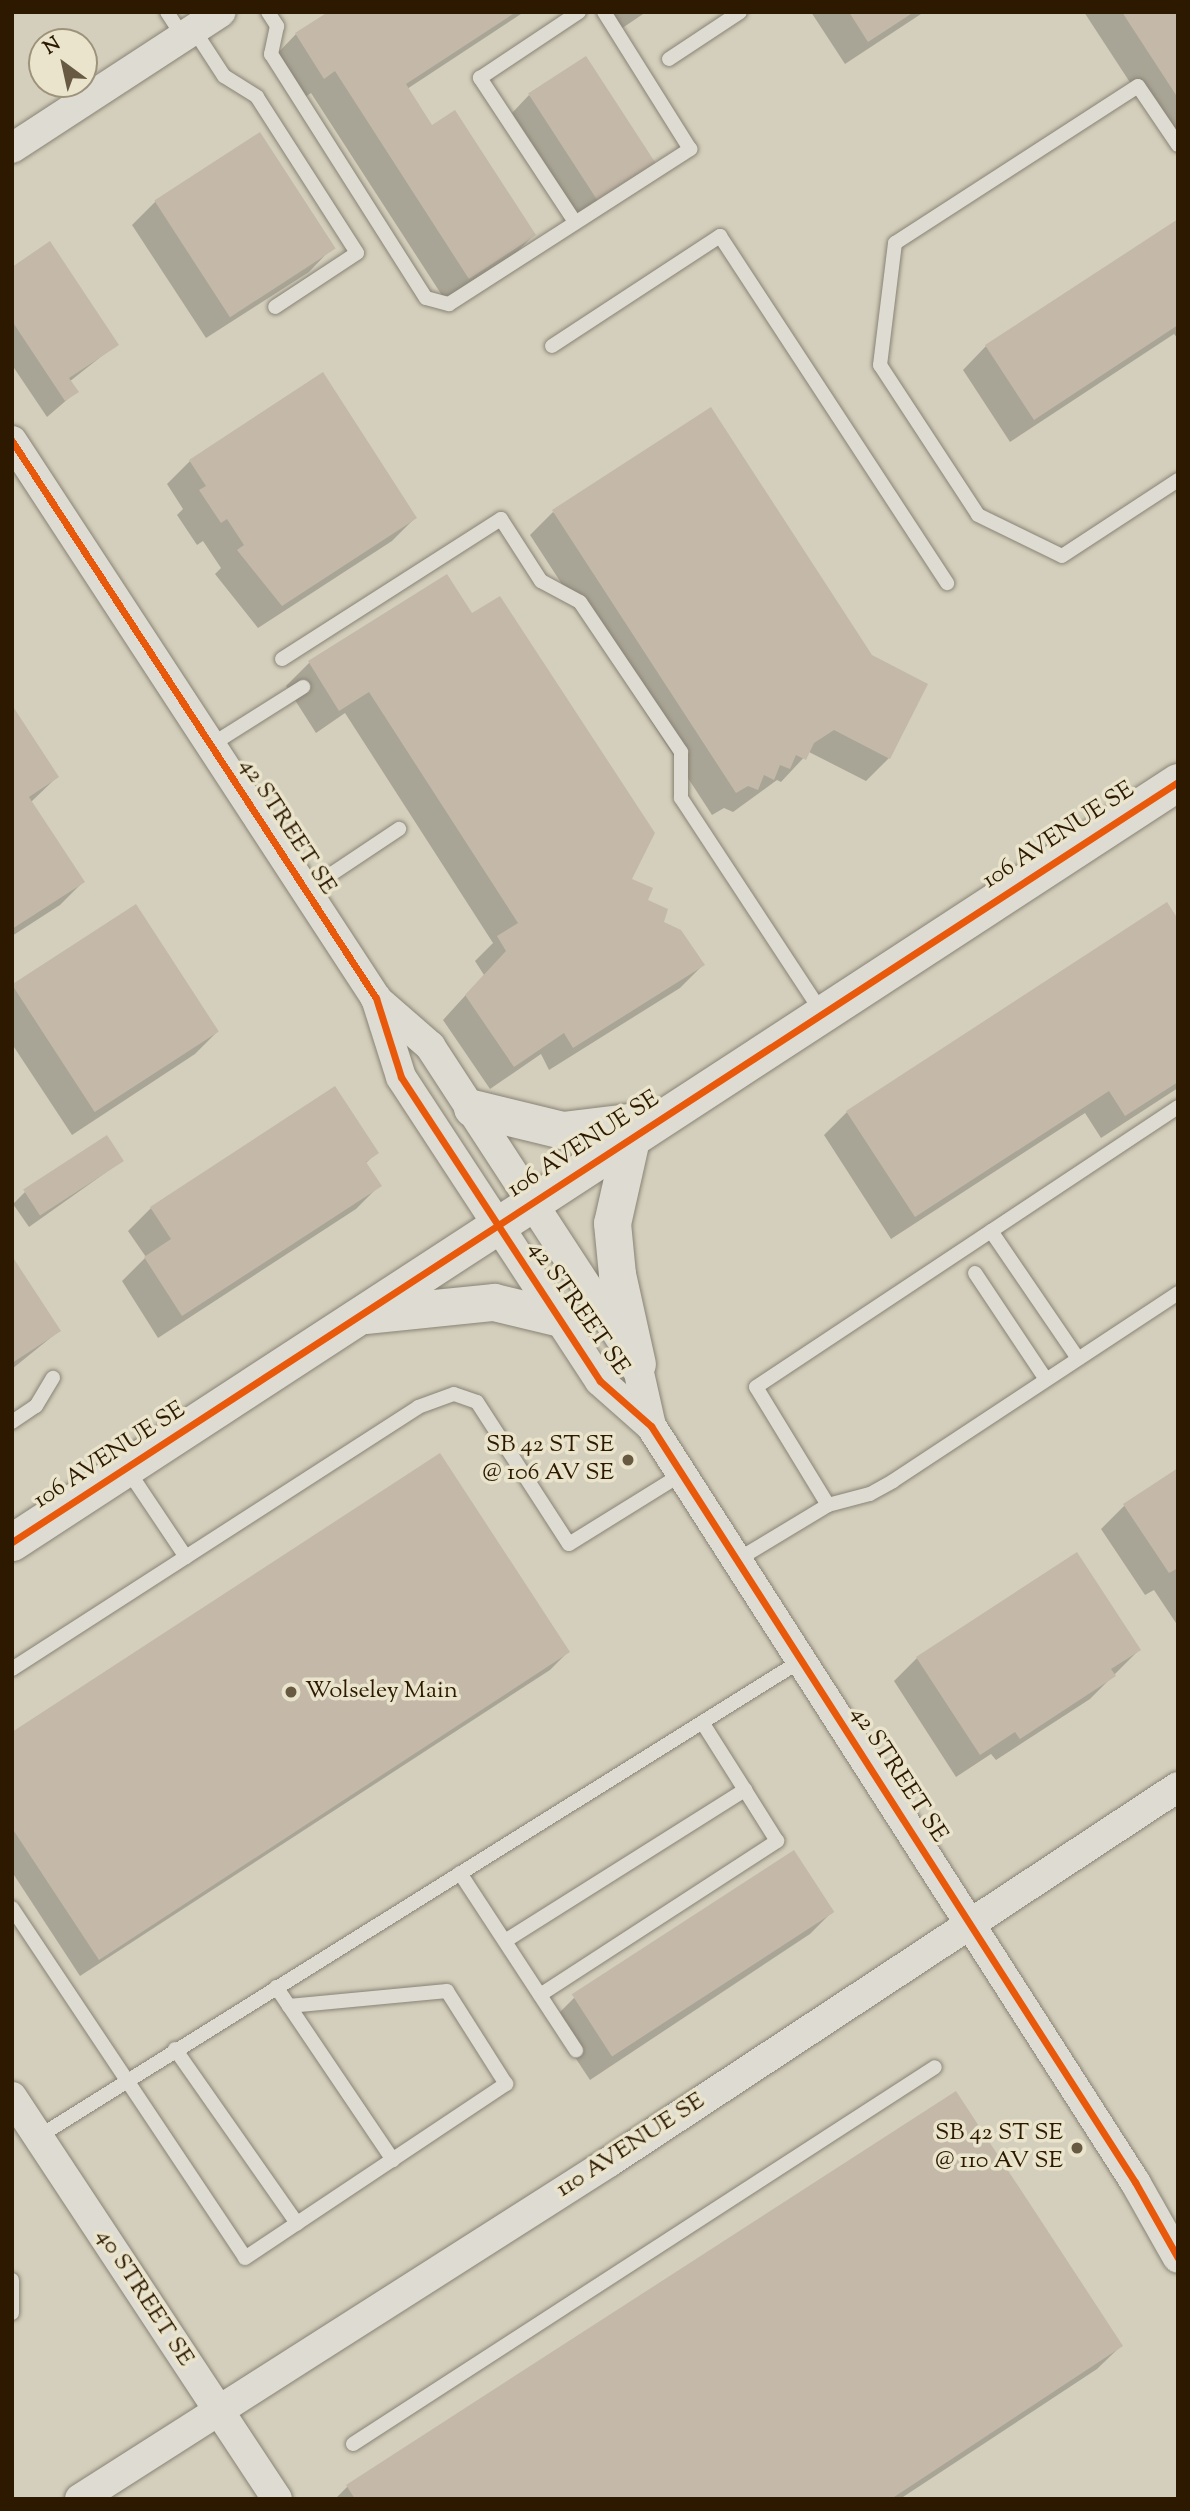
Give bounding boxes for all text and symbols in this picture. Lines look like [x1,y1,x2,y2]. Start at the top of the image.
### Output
north arrow [28,28,98,98]
text: N [39,31,66,62]
street label: 42 STREET SE [232,753,342,901]
street label: 106 AVENUE SE [978,776,1140,896]
street label: 106 AVENUE SE [503,1085,665,1205]
street label: 42 STREET SE [521,1237,635,1381]
street label: 106 AVENUE SE [29,1396,191,1516]
place label: SB 42 ST SE @ 106 AV SE [482,1432,614,1488]
marker: SB 42 ST SE @ 106 AV SE [620,1452,636,1468]
place label: Wolseley Main [305,1678,458,1706]
marker: Wolseley Main [283,1684,299,1700]
street label: 42 STREET SE [843,1701,953,1849]
street label: 110 AVENUE SE [551,2087,711,2205]
place label: SB 42 ST SE @ 110 AV SE [935,2120,1063,2176]
marker: SB 42 ST SE @ 110 AV SE [1069,2140,1085,2156]
street label: 40 STREET SE [89,2224,199,2372]

